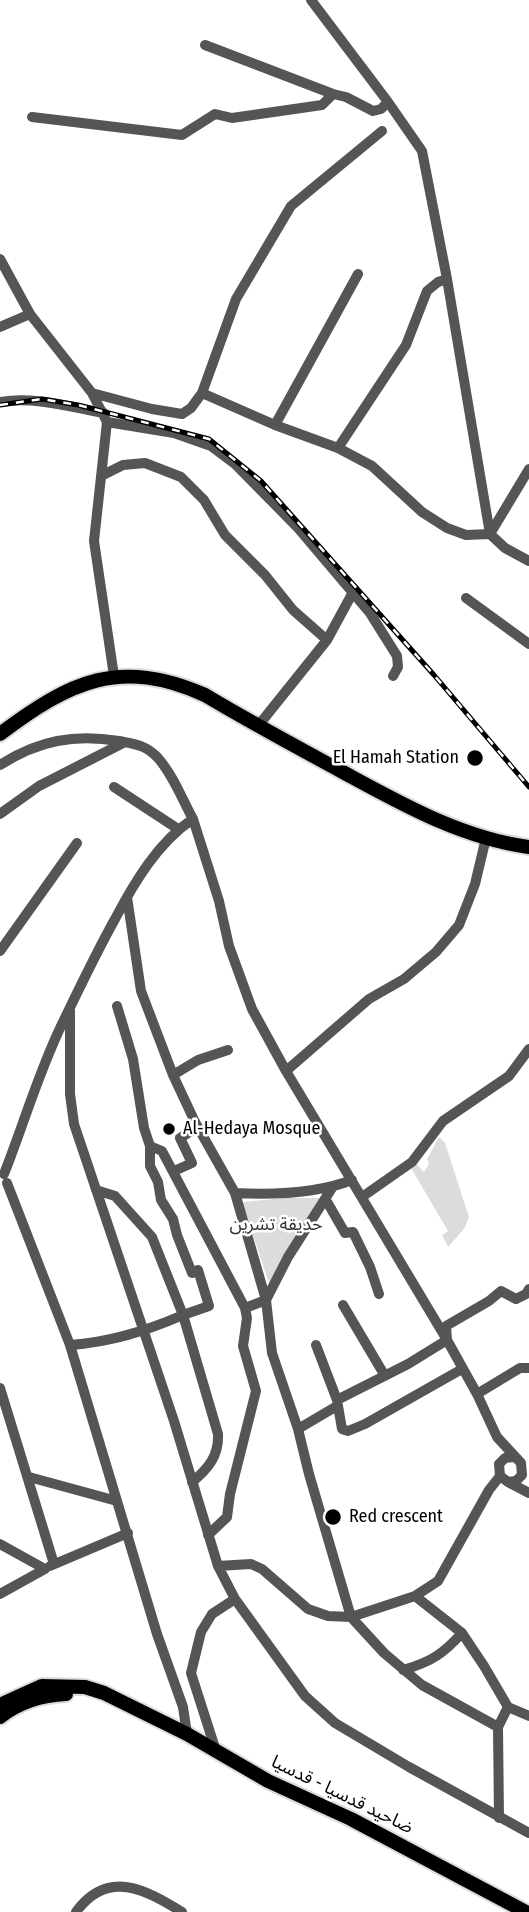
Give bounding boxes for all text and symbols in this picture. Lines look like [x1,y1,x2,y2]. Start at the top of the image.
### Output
place label: El Hamah Station [333,747,459,769]
marker: El Hamah Station [465,748,485,768]
place label: Al-Hedaya Mosque [183,1118,320,1140]
marker: Al-Hedaya Mosque [161,1121,177,1137]
park label: حديقة تشرين [229,1214,323,1236]
place label: Red crescent [349,1506,443,1528]
marker: Red crescent [323,1507,343,1527]
street label: ضاحيد قدسيا - قدسيا [268,1751,416,1839]

